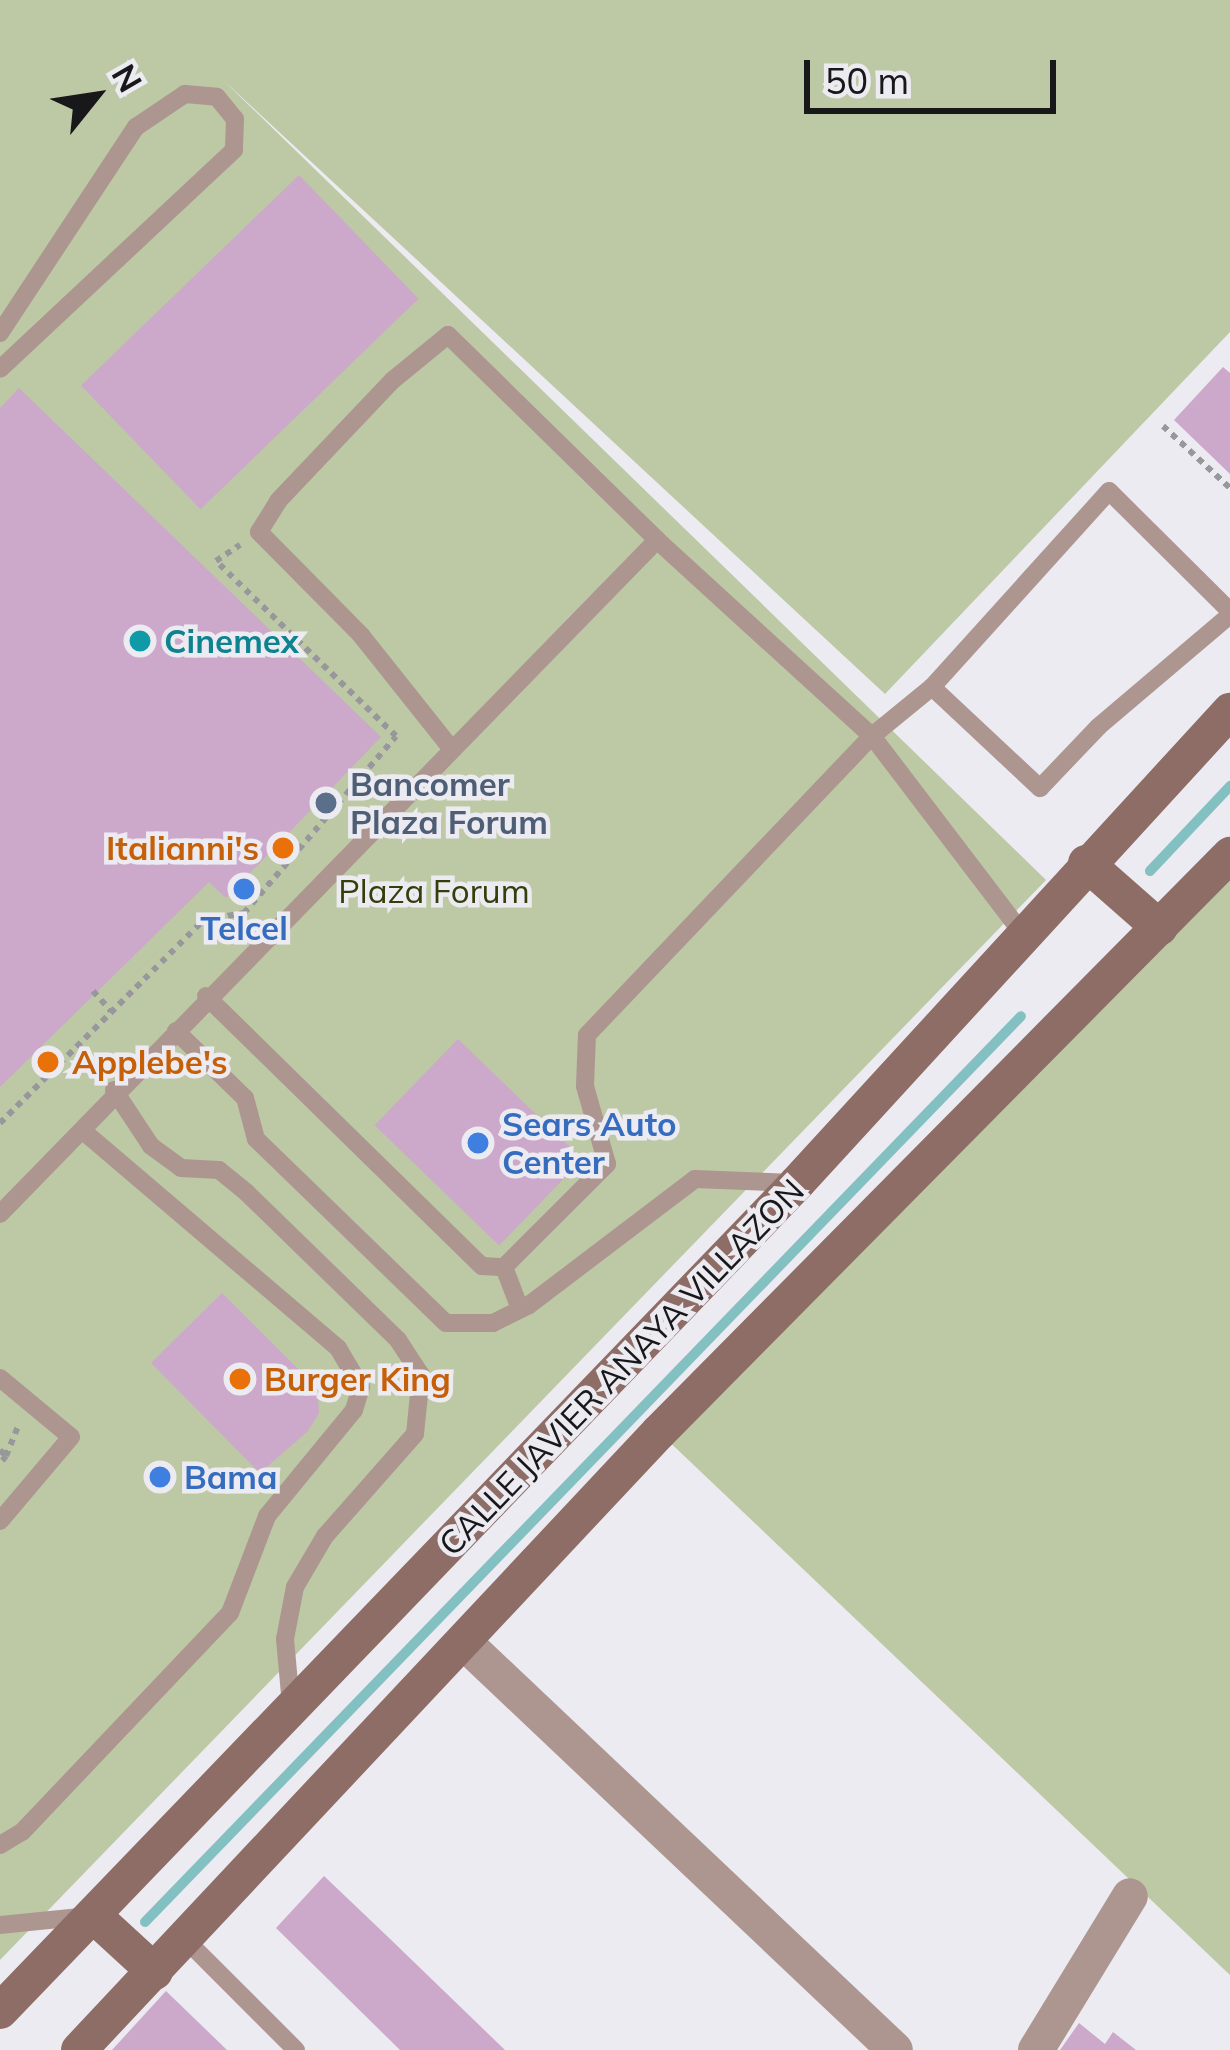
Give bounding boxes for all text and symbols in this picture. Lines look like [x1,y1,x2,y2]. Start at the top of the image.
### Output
north arrow [36,36,156,156]
scale bar [810,36,1062,110]
text: N [104,57,152,99]
text: 50 m [825,58,909,103]
place label: Cinemex [164,621,299,661]
marker: Cinemex [127,628,153,654]
place label: Bancomer Plaza Forum [350,764,548,842]
marker: Bancomer Plaza Forum [313,790,339,816]
place label: Italianni's [106,828,259,868]
marker: Italianni's [270,835,296,861]
park label: Plaza Forum [338,871,530,911]
marker: Telcel [231,876,257,902]
place label: Telcel [200,908,288,948]
place label: Applebe's [72,1042,227,1082]
marker: Applebe's [35,1049,61,1075]
place label: Sears Auto Center [502,1104,677,1182]
marker: Sears Auto Center [465,1130,491,1156]
street label: CALLE JAVIER ANAYA VILLAZON [430,1171,812,1563]
place label: Burger King [264,1359,451,1399]
marker: Burger King [227,1366,253,1392]
place label: Bama [184,1457,277,1497]
marker: Bama [147,1464,173,1490]

